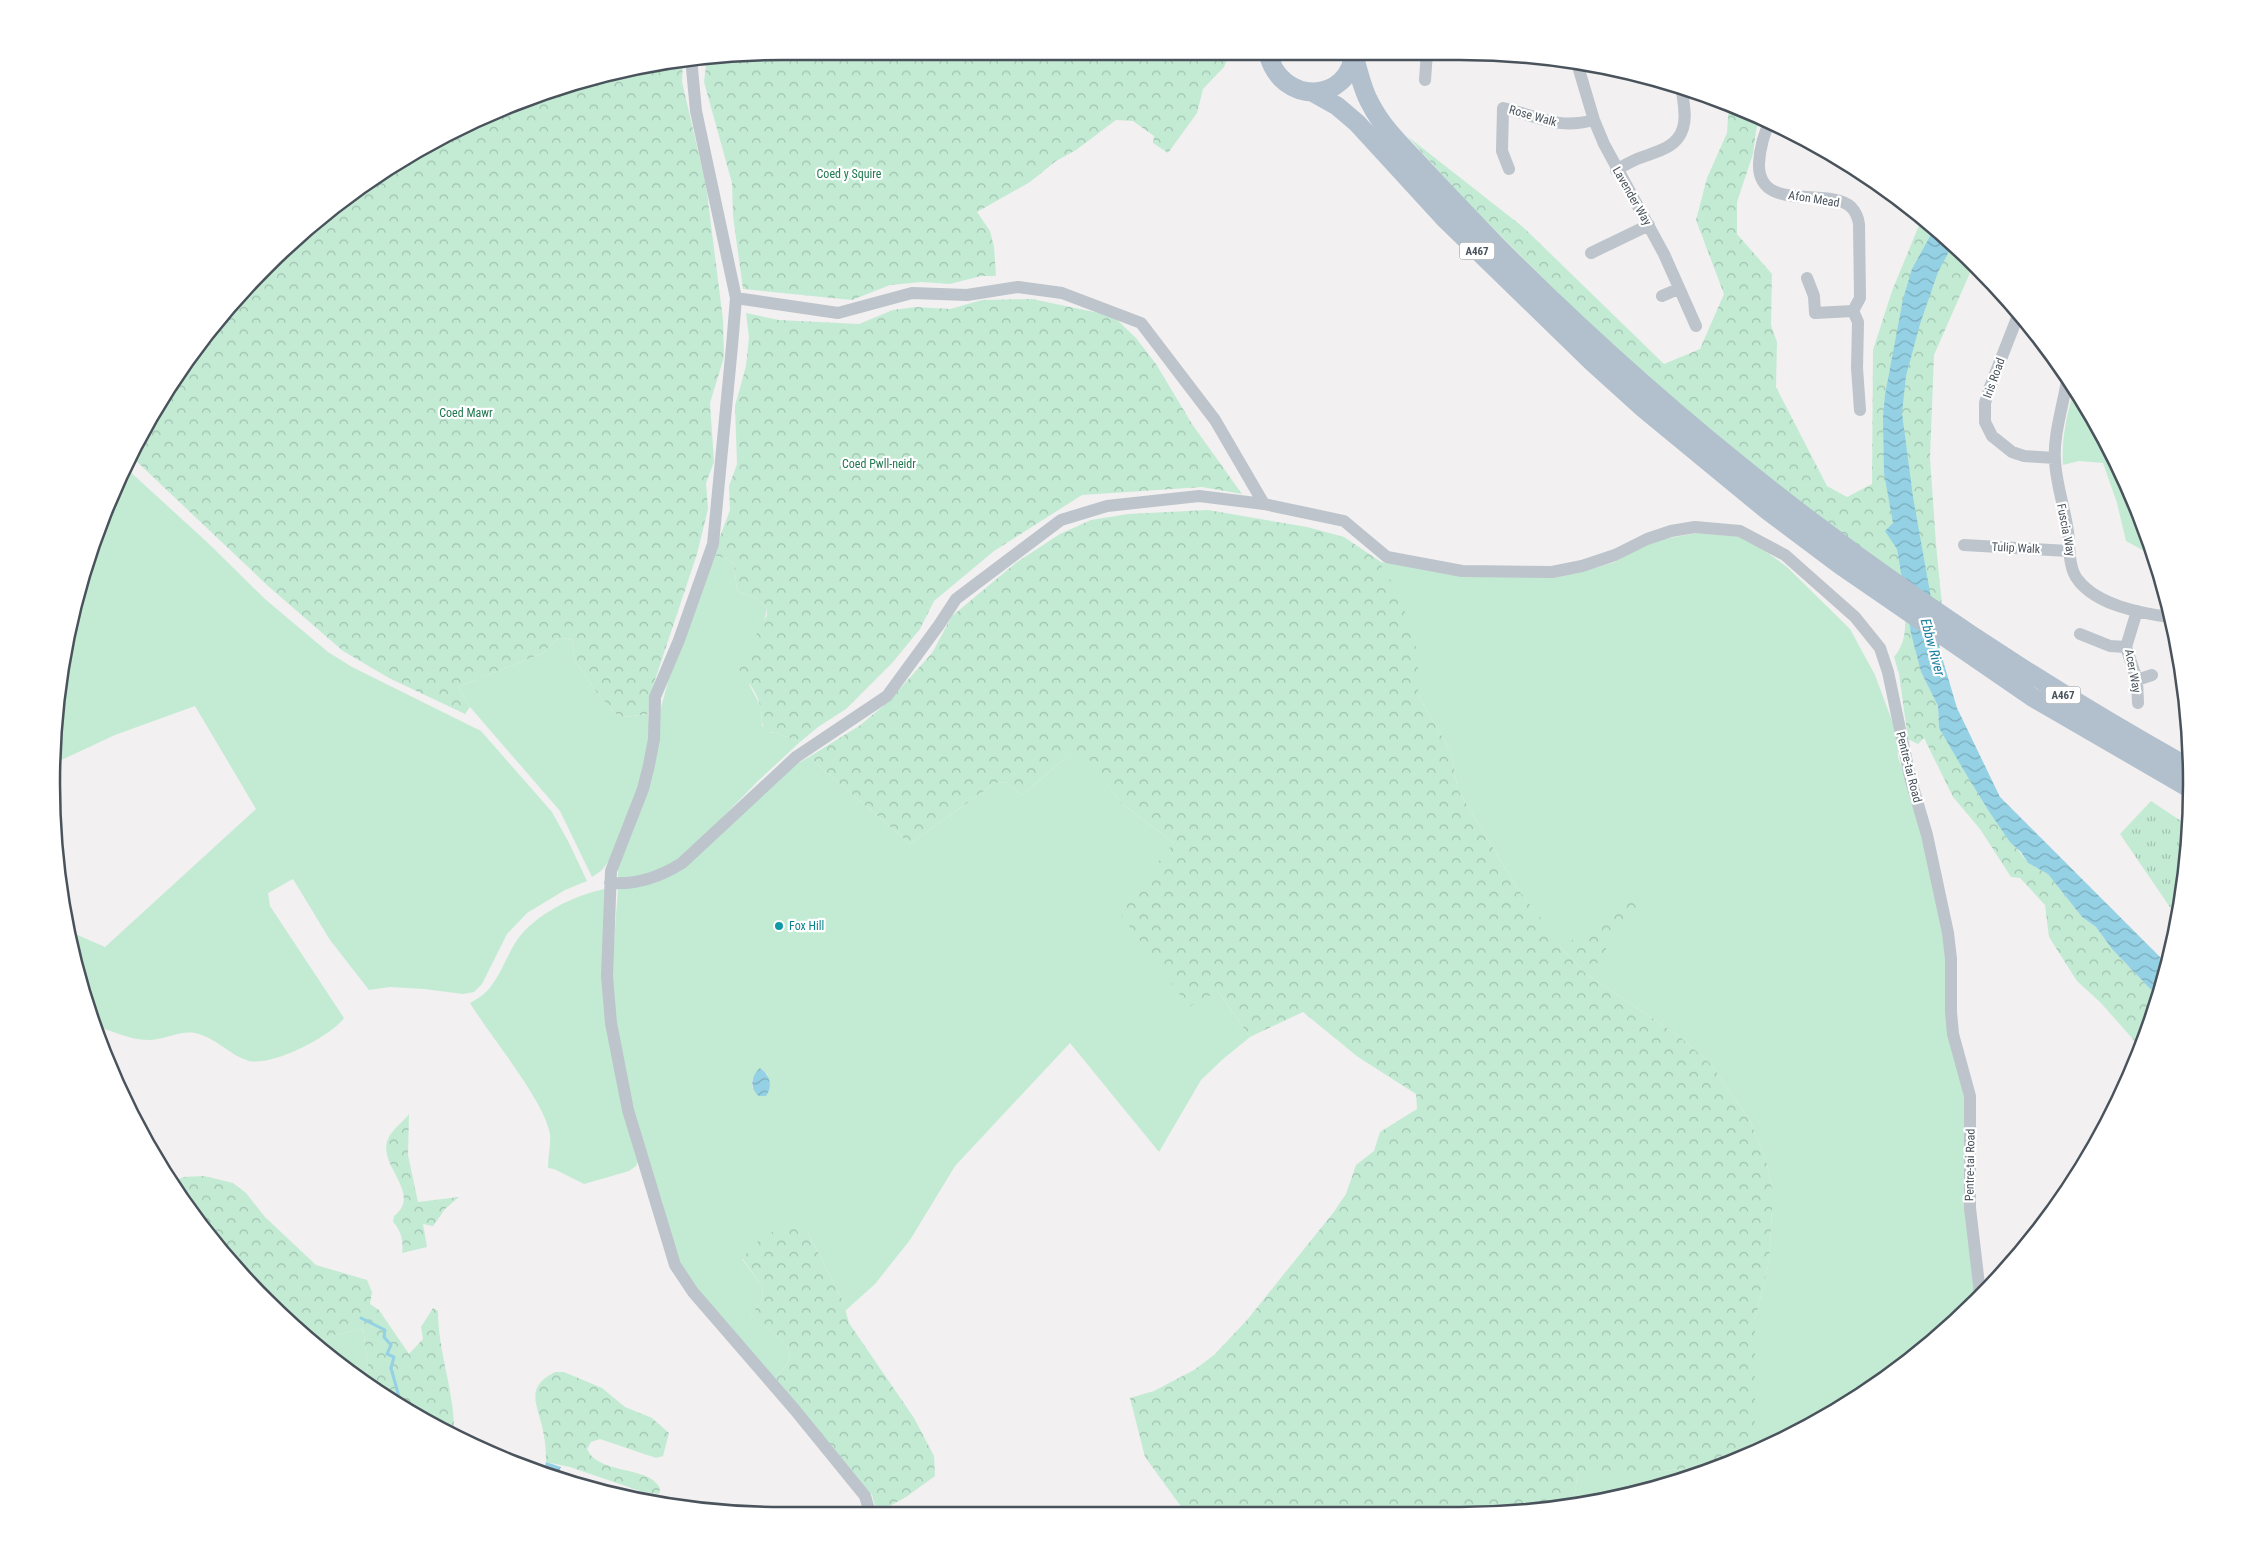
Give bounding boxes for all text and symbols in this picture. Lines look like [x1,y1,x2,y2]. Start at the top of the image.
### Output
street label: Rose Walk [1507,103,1559,130]
street label: Lavender Way [1610,164,1654,228]
park label: Coed y Squire [817,167,882,181]
street label: Afon Mead [1787,188,1841,210]
road number: A467 [1460,242,1494,260]
street label: Iris Road [1980,356,2008,400]
park label: Coed Mawr [439,406,493,420]
park label: Coed Pwll-neidr [842,457,916,471]
street label: Fuscia Way [2054,502,2078,558]
street label: Tulip Walk [1991,540,2041,556]
water label: Ebbw River [1918,617,1949,678]
street label: Acer Way [2122,648,2144,694]
road number: A467 [2046,686,2080,704]
street label: Pentre-tai Road [1893,730,1925,804]
place label: Fox Hill [789,919,824,933]
marker: Fox Hill [773,920,785,932]
street label: Pentre-tai Road [1962,1129,1978,1201]

